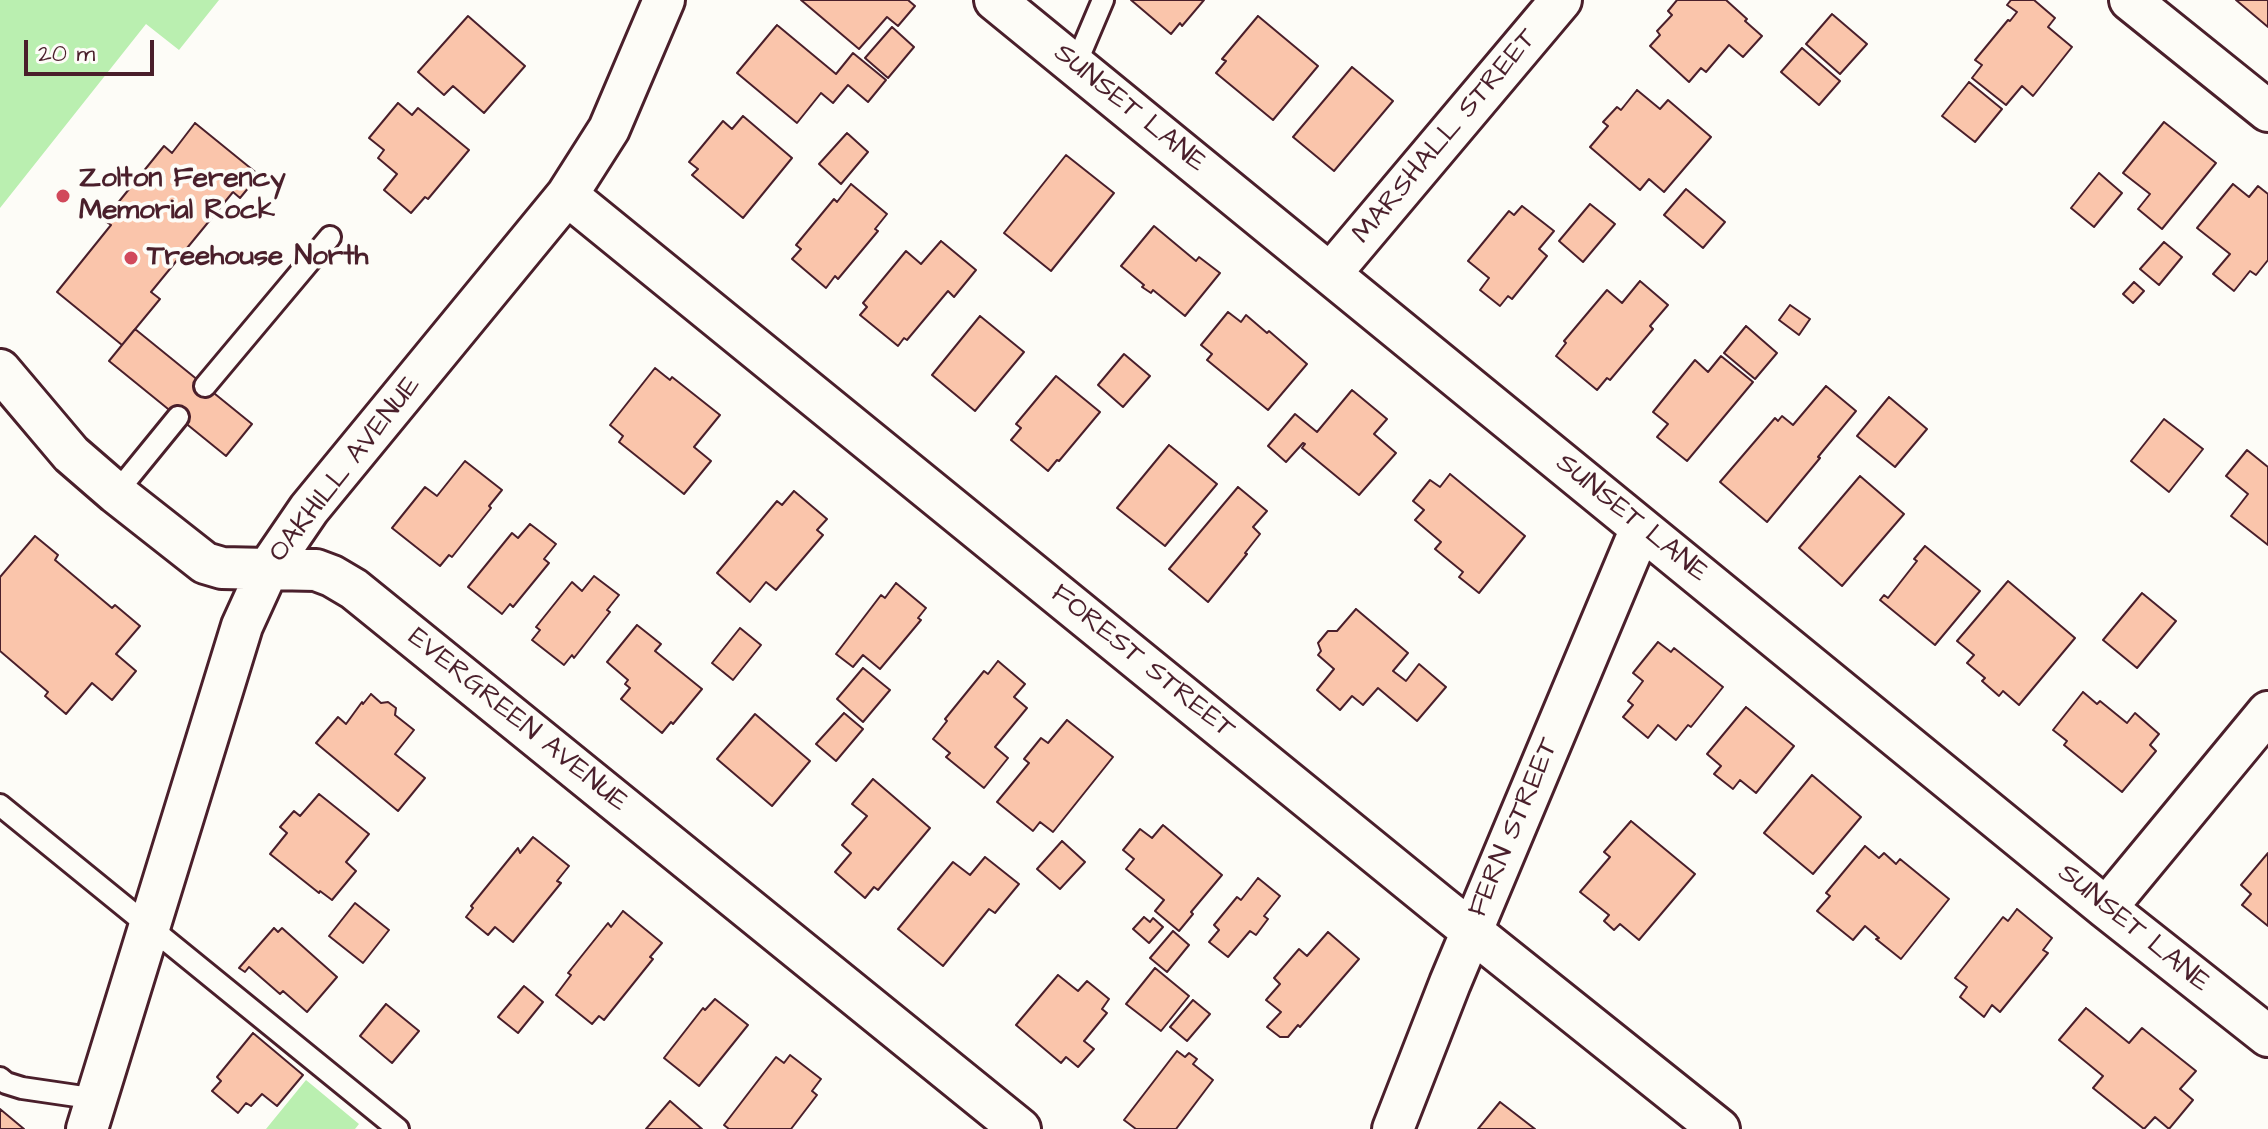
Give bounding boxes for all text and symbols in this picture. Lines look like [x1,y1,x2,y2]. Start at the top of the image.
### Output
street label: MARSHALL STREET [1346,23,1546,251]
scale bar [28,24,158,74]
text: 20 m [38,37,95,71]
street label: SUNSET LANE [1046,37,1212,181]
place label: Zolton Ferency Memorial Rock [79,163,286,229]
marker: Zolton Ferency Memorial Rock [54,187,72,205]
place label: Treehouse North [147,241,368,275]
marker: Treehouse North [122,249,140,267]
street label: OAKHILL AVENUE [263,370,429,570]
street label: SUNSET LANE [1548,447,1714,591]
street label: FOREST STREET [1043,578,1241,748]
street label: EVERGREEN AVENUE [400,622,634,820]
street label: FERN STREET [1462,734,1568,922]
street label: SUNSET LANE [2050,857,2216,1001]

